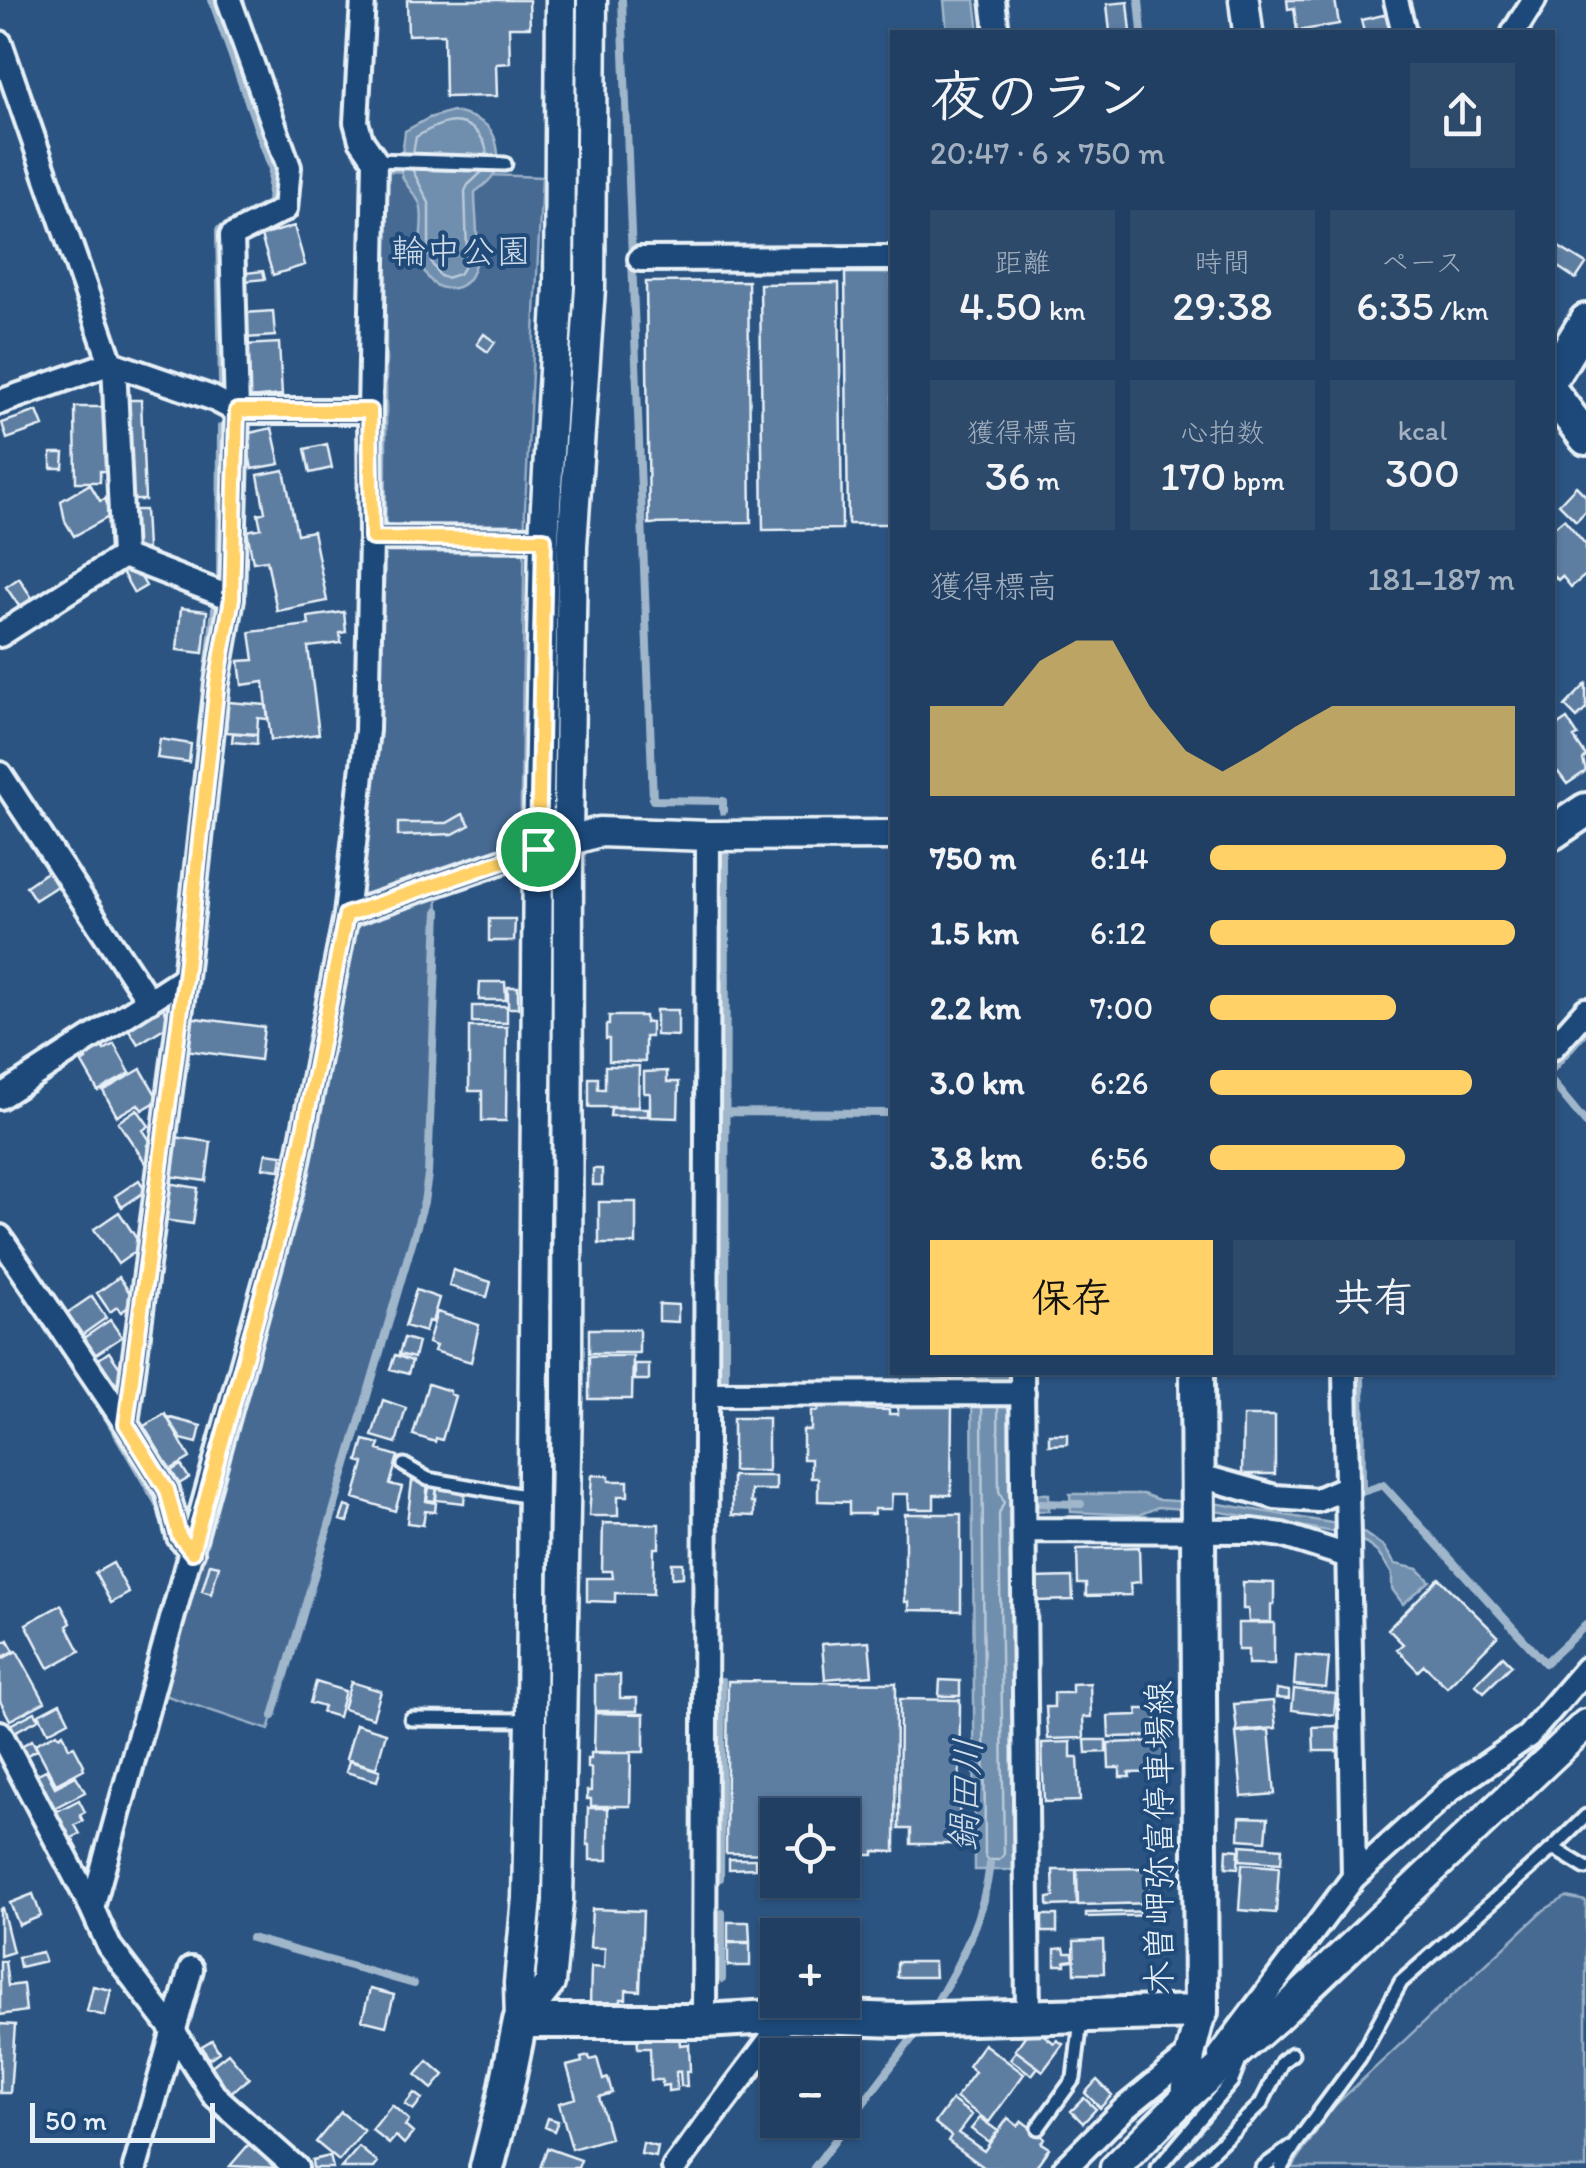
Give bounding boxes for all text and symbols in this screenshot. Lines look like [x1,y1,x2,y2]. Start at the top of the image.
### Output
text: 夜のラン [930,63,1150,129]
button: share [1410,63,1515,168]
text: 20:47 · 6 × 750 m [930,134,1165,172]
park label: 輪中公園 [391,230,531,272]
text: 距離 [994,245,1051,279]
text: 時間 [1194,245,1251,279]
text: ペース [1381,245,1464,279]
text: 4.50 [959,280,1043,331]
text: 29:38 [1172,280,1273,331]
text: 6:35 [1356,280,1434,331]
text: km [1043,293,1086,327]
text: /km [1434,293,1489,327]
text: kcal [1398,413,1447,447]
text: 獲得標高 [966,415,1079,449]
text: 心拍数 [1180,415,1265,449]
text: 300 [1385,447,1460,498]
text: 36 [985,450,1030,501]
text: 170 [1160,450,1226,501]
text: m [1030,463,1060,497]
text: bpm [1226,463,1285,497]
text: 181–187 m [1368,560,1515,598]
text: 獲得標高 [930,567,1058,605]
pin [496,807,581,892]
icon: arrive [511,822,566,877]
text: 750 m [930,839,1017,877]
text: 6:14 [1090,839,1149,877]
text: 1.5 km [930,914,1019,952]
text: 6:12 [1090,914,1146,952]
text: 2.2 km [930,989,1021,1027]
text: 7:00 [1090,989,1153,1027]
text: 3.0 km [930,1064,1025,1102]
text: 6:26 [1090,1064,1149,1102]
text: 3.8 km [930,1139,1022,1177]
text: 6:56 [1090,1139,1149,1177]
button: 保存 [930,1240,1213,1355]
button: 共有 [1233,1240,1515,1355]
street label: 木曽岬弥富停車場線 [1138,1680,1180,1996]
water label: 鍋田川 [939,1737,991,1853]
map controls [760,1798,860,2138]
button: locate [760,1798,860,1898]
button: + [760,1918,860,2018]
button: − [760,2038,860,2138]
scale bar [30,2098,215,2142]
text: 50 m [45,2103,107,2137]

